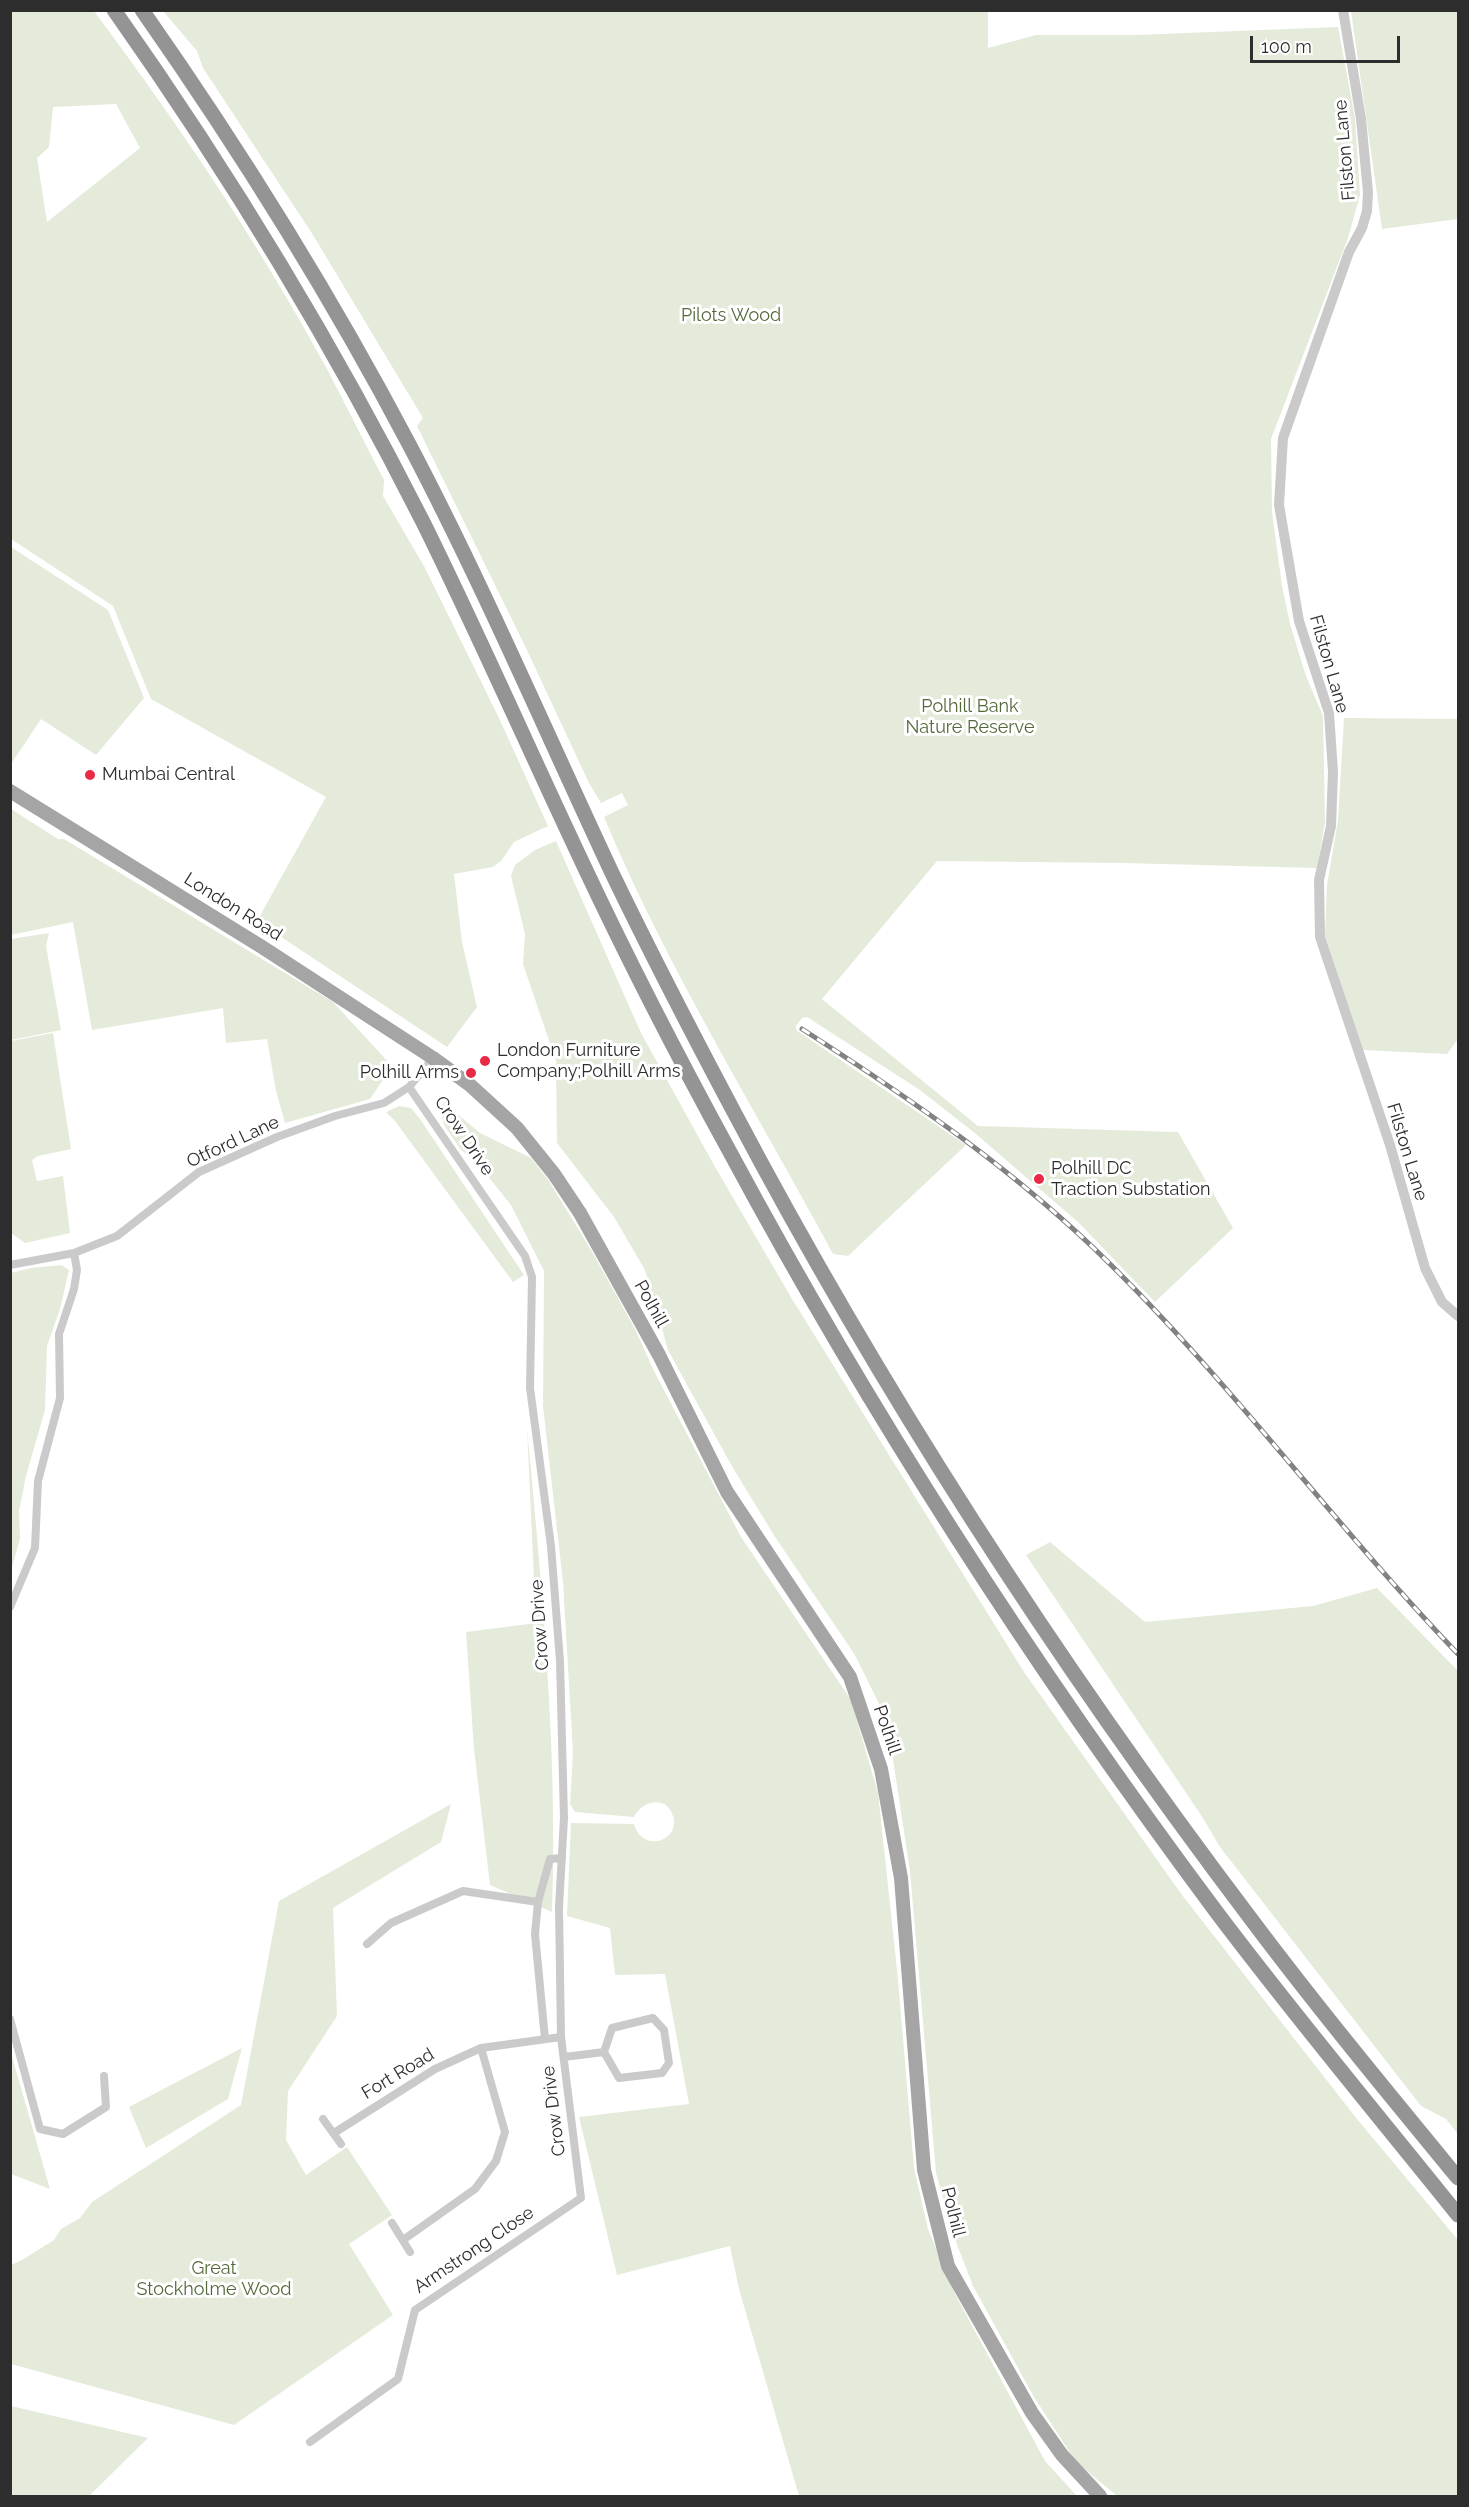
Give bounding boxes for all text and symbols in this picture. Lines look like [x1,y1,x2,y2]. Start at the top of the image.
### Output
scale bar [1253,24,1403,62]
text: 100 m [1261,36,1312,57]
street label: Filston Lane [1330,99,1360,201]
park label: Pilots Wood [681,305,781,327]
street label: Filston Lane [1305,612,1353,716]
park label: Polhill Bank Nature Reserve [906,696,1034,738]
place label: Mumbai Central [102,764,235,786]
marker: Mumbai Central [83,768,97,782]
street label: London Road [180,868,286,946]
place label: London Furniture Company;Polhill Arms [497,1040,680,1082]
marker: London Furniture Company;Polhill Arms [478,1054,492,1068]
place label: Polhill Arms [360,1062,459,1084]
marker: Polhill Arms [464,1066,478,1080]
street label: Crow Drive [430,1092,498,1180]
street label: Filston Lane [1382,1100,1432,1204]
street label: Otford Lane [184,1111,282,1173]
place label: Polhill DC Traction Substation [1051,1158,1210,1200]
marker: Polhill DC Traction Substation [1032,1172,1046,1186]
street label: Polhill [629,1277,673,1331]
street label: Crow Drive [526,1579,554,1671]
street label: Polhill [869,1702,905,1758]
street label: Fort Road [358,2044,438,2104]
street label: Crow Drive [538,2065,570,2157]
street label: Polhill [936,2185,970,2239]
street label: Armstrong Close [410,2202,538,2298]
park label: Great Stockholme Wood [137,2258,291,2300]

